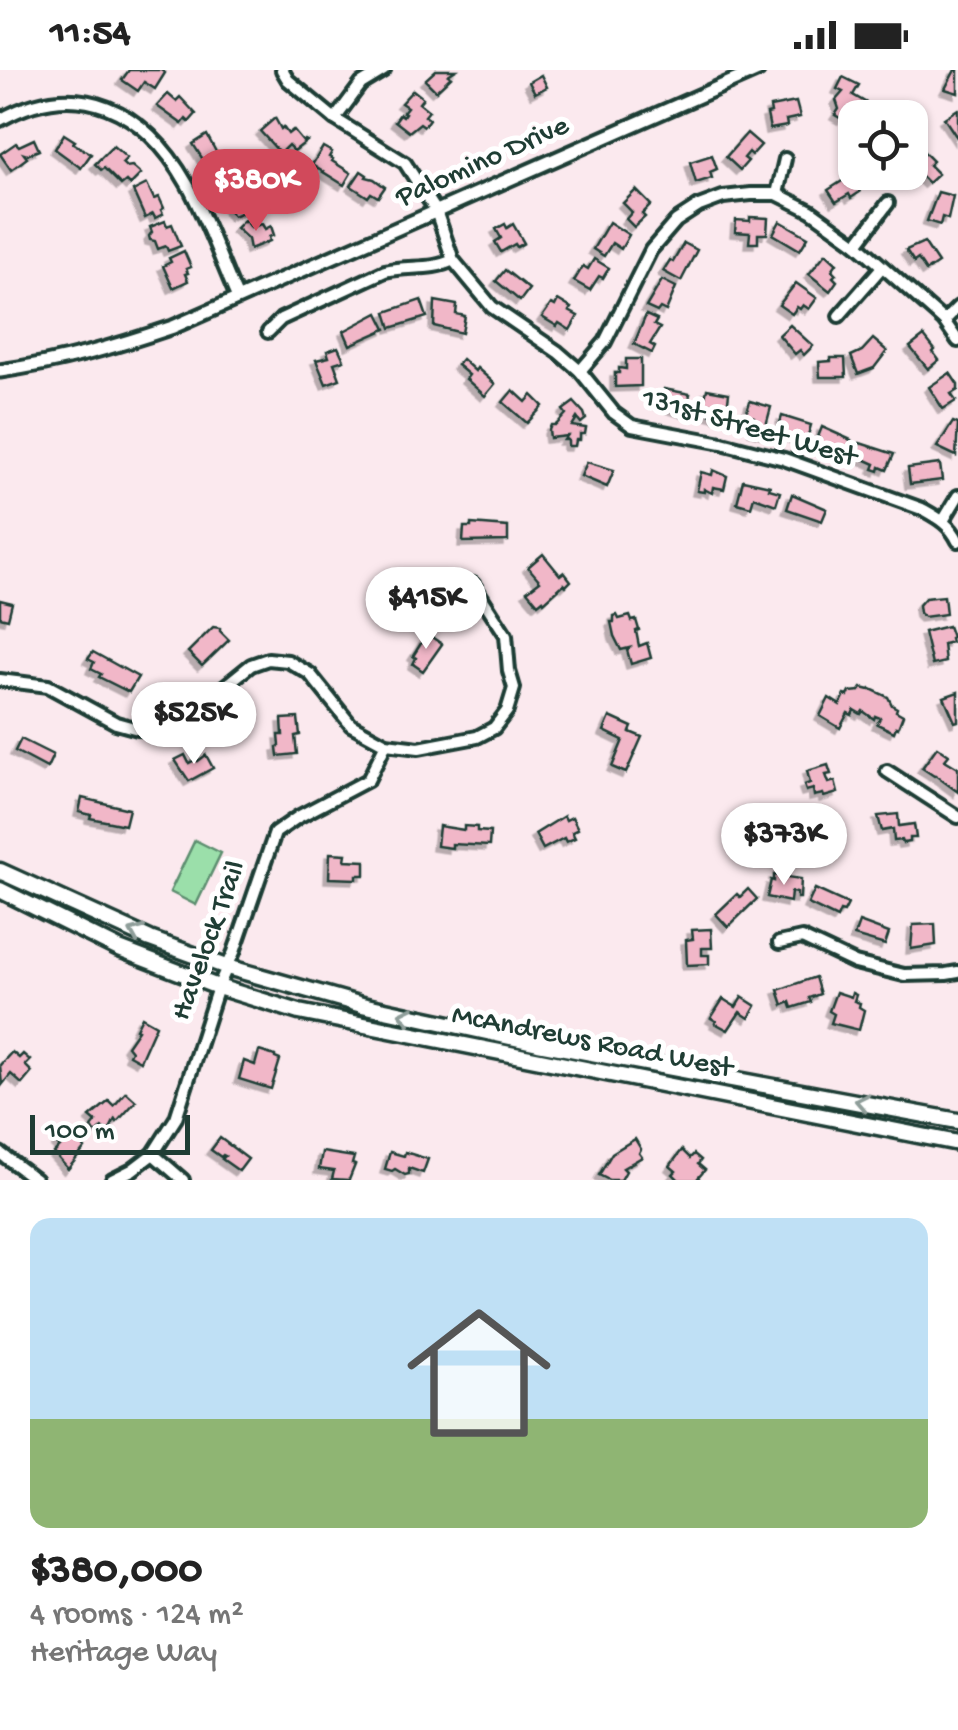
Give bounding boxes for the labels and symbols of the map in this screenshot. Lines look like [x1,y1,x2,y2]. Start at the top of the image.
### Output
street label: Palomino Drive [390,109,575,217]
pin: $380K [186,149,326,234]
street label: 131st Street West [637,381,863,477]
pin: $415K [356,567,496,652]
pin: $525K [124,682,264,767]
pin: $373K [714,803,854,888]
street label: Havelock Trail [165,856,255,1026]
one-way arrow [128,925,146,945]
street label: McAndrews Road West [449,999,738,1088]
one-way arrow [398,1005,415,1026]
one-way arrow [854,1093,871,1114]
scale bar [30,1110,190,1154]

